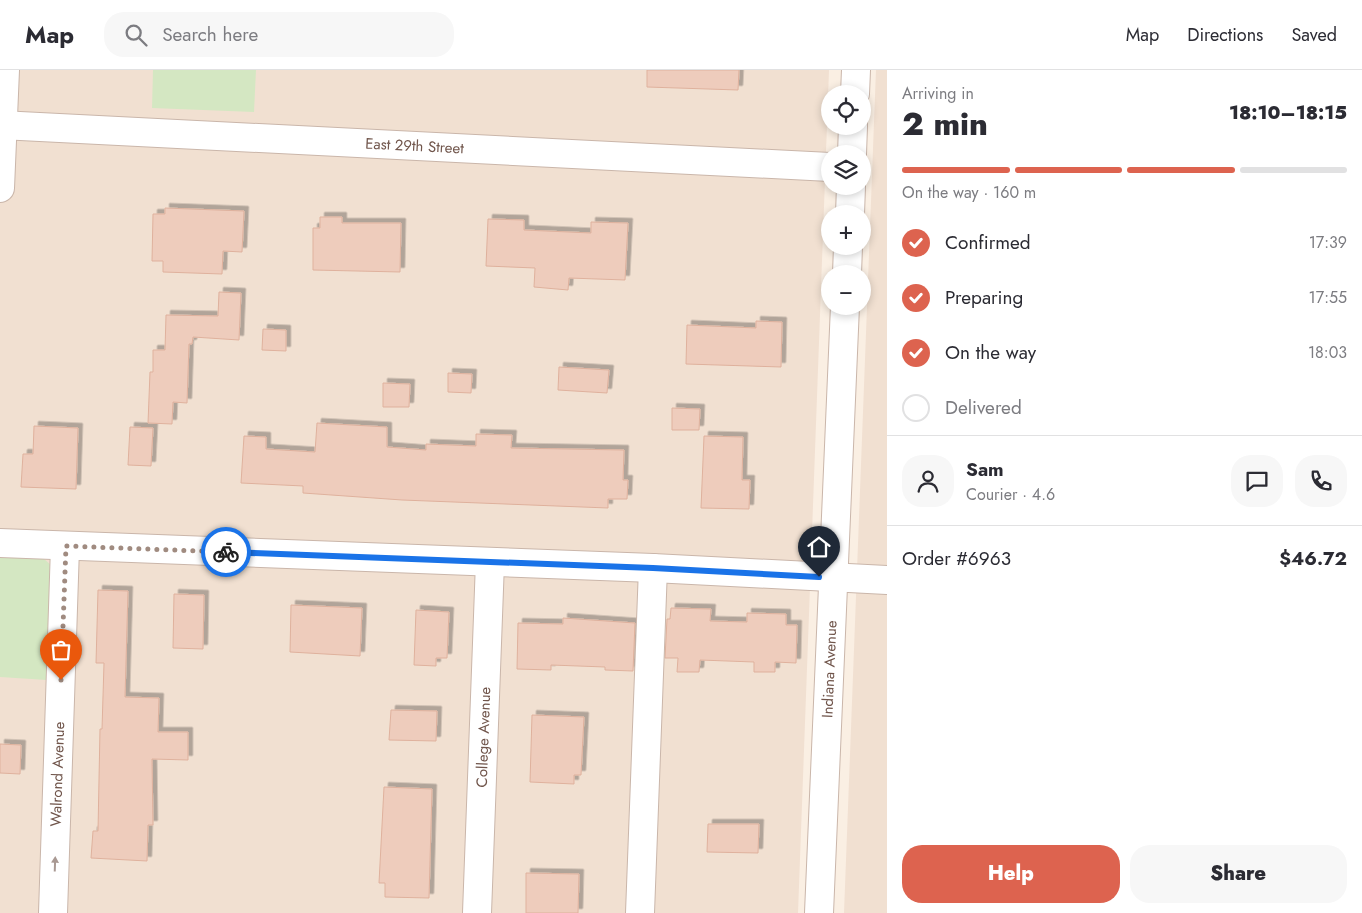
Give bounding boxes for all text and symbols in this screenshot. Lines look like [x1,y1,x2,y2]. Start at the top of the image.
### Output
search box [104,12,454,57]
text: Map [25,17,74,52]
icon: search [122,21,150,49]
text: Search here [162,21,258,48]
text: Map [1126,22,1159,48]
text: Directions [1187,22,1263,48]
text: Saved [1291,22,1337,48]
text: Arriving in [902,82,974,105]
map controls [821,85,871,315]
button: locate [821,85,871,135]
text: 18:10–18:15 [1229,99,1347,126]
text: 2 min [902,101,988,147]
street label: East 29th Street [365,132,465,159]
button: layers [821,145,871,195]
text: On the way · 160 m [902,181,1036,204]
button: + [821,205,871,255]
icon: check [902,229,930,257]
text: Confirmed [945,229,1031,256]
text: 17:39 [1309,231,1347,254]
button: − [821,265,871,315]
icon: check [902,284,930,312]
text: Preparing [945,284,1023,311]
text: 17:55 [1309,286,1347,309]
icon: check [902,339,930,367]
text: On the way [945,339,1036,366]
text: 18:03 [1308,341,1347,364]
text: Delivered [945,394,1022,421]
button: person [902,455,954,507]
button: chat [1231,455,1283,507]
button: phone [1295,455,1347,507]
text: Sam [966,456,1004,483]
text: Courier · 4.6 [966,483,1055,506]
pin [798,526,840,577]
courier [201,527,251,577]
icon: home [805,533,833,561]
icon: bike [212,538,240,566]
text: Order #6963 [902,545,1011,572]
text: $46.72 [1279,545,1347,572]
street label: Indiana Avenue [816,620,843,718]
pin [40,629,82,680]
icon: bag [47,636,75,664]
street label: College Avenue [471,686,496,788]
street label: Walrond Avenue [45,721,70,827]
button: Help [902,845,1120,903]
button: Share [1130,845,1347,903]
one-way arrow [51,856,59,872]

